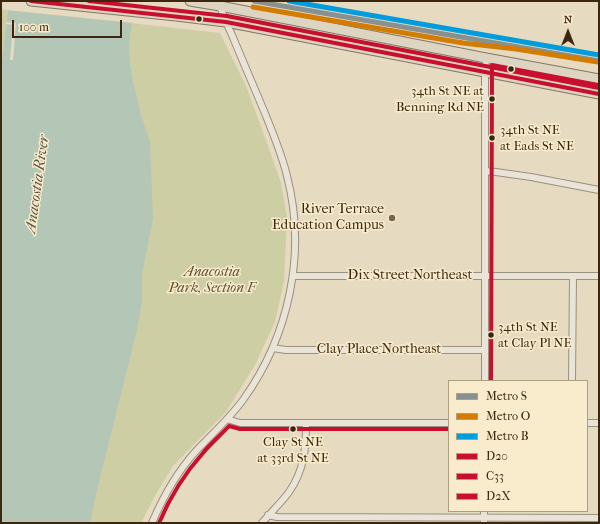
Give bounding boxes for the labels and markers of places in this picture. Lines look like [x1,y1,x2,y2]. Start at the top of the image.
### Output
unlabelled marker [194,14,204,24]
unlabelled marker [506,64,516,74]
place label: 34th St NE at Benning Rd NE [396,84,484,115]
marker: 34th St NE at Benning Rd NE [487,94,497,104]
place label: 34th St NE at Eads St NE [500,123,574,154]
marker: 34th St NE at Eads St NE [487,133,497,143]
place label: River Terrace Education Campus [272,202,384,234]
marker: River Terrace Education Campus [387,213,397,223]
place label: 34th St NE at Clay Pl NE [498,320,571,351]
marker: 34th St NE at Clay Pl NE [486,330,496,340]
marker: Clay St NE at 33rd St NE [288,424,298,434]
place label: Clay St NE at 33rd St NE [257,435,329,466]

